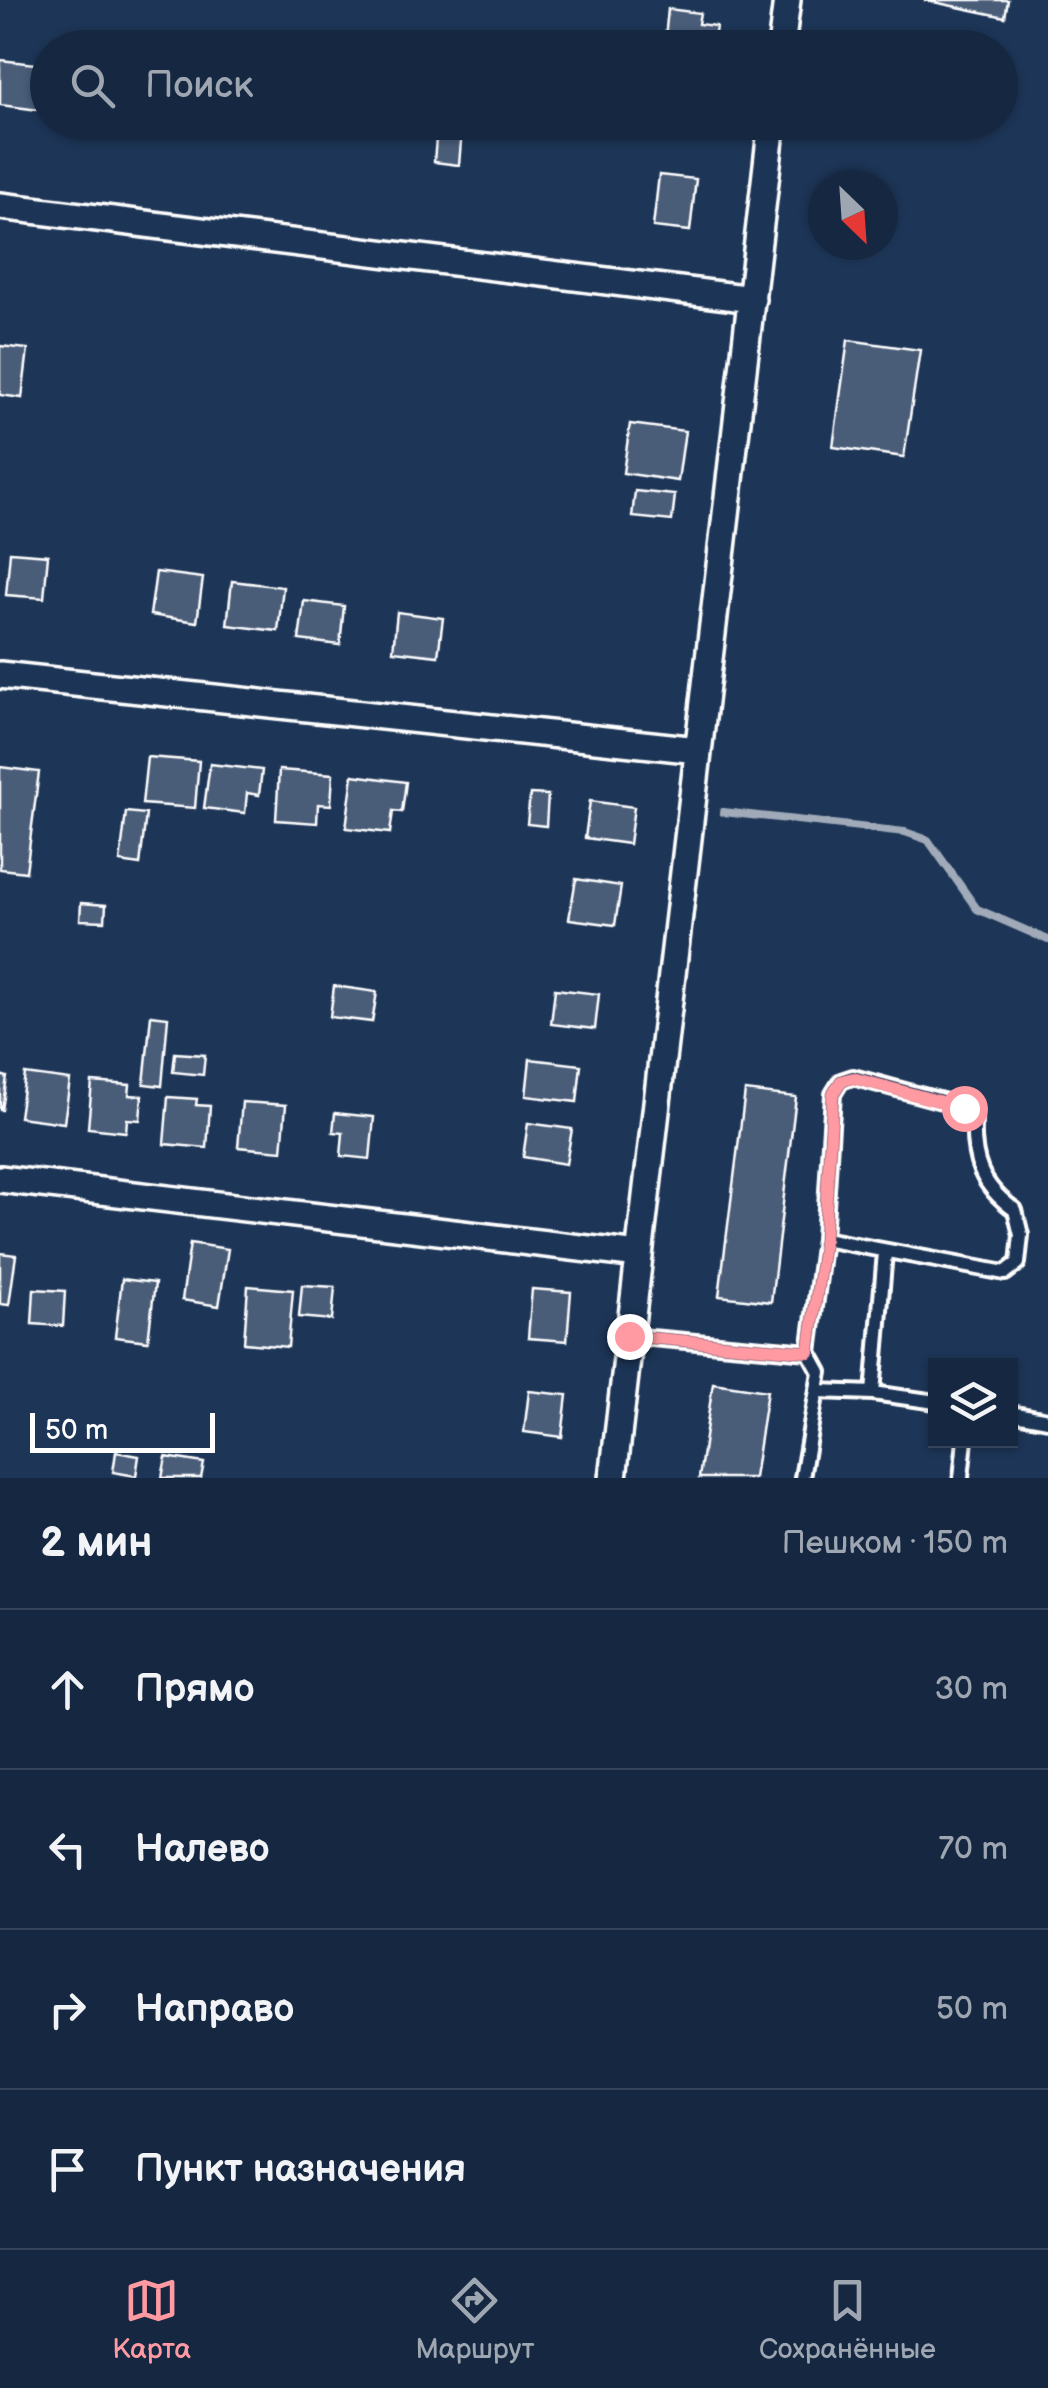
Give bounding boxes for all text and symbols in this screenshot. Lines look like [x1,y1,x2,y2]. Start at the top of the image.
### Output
search box [30,30,1018,140]
icon: search [65,58,120,113]
text: Поиск [145,63,253,108]
north arrow [808,170,898,260]
route start [942,1086,988,1132]
route end [607,1314,653,1360]
map controls [928,1358,1018,1448]
button: layers [928,1358,1018,1448]
scale bar [30,1408,215,1452]
text: 50 m [45,1414,108,1447]
text: 2 мин [40,1518,152,1569]
text: Пешком · 150 m [782,1524,1008,1563]
icon: ahead [40,1662,95,1717]
text: Прямо [135,1667,254,1712]
text: 30 m [934,1670,1008,1709]
icon: left [40,1822,95,1877]
text: Налево [135,1827,270,1872]
text: 70 m [938,1830,1008,1869]
icon: right [40,1982,95,2037]
text: Направо [135,1987,294,2032]
text: 50 m [936,1990,1008,2029]
icon: arrive [40,2142,95,2197]
text: Пункт назначения [135,2147,466,2192]
tab: Карта [112,2273,191,2366]
tab: Маршрут [415,2273,535,2366]
tab: Сохранённые [759,2273,936,2366]

